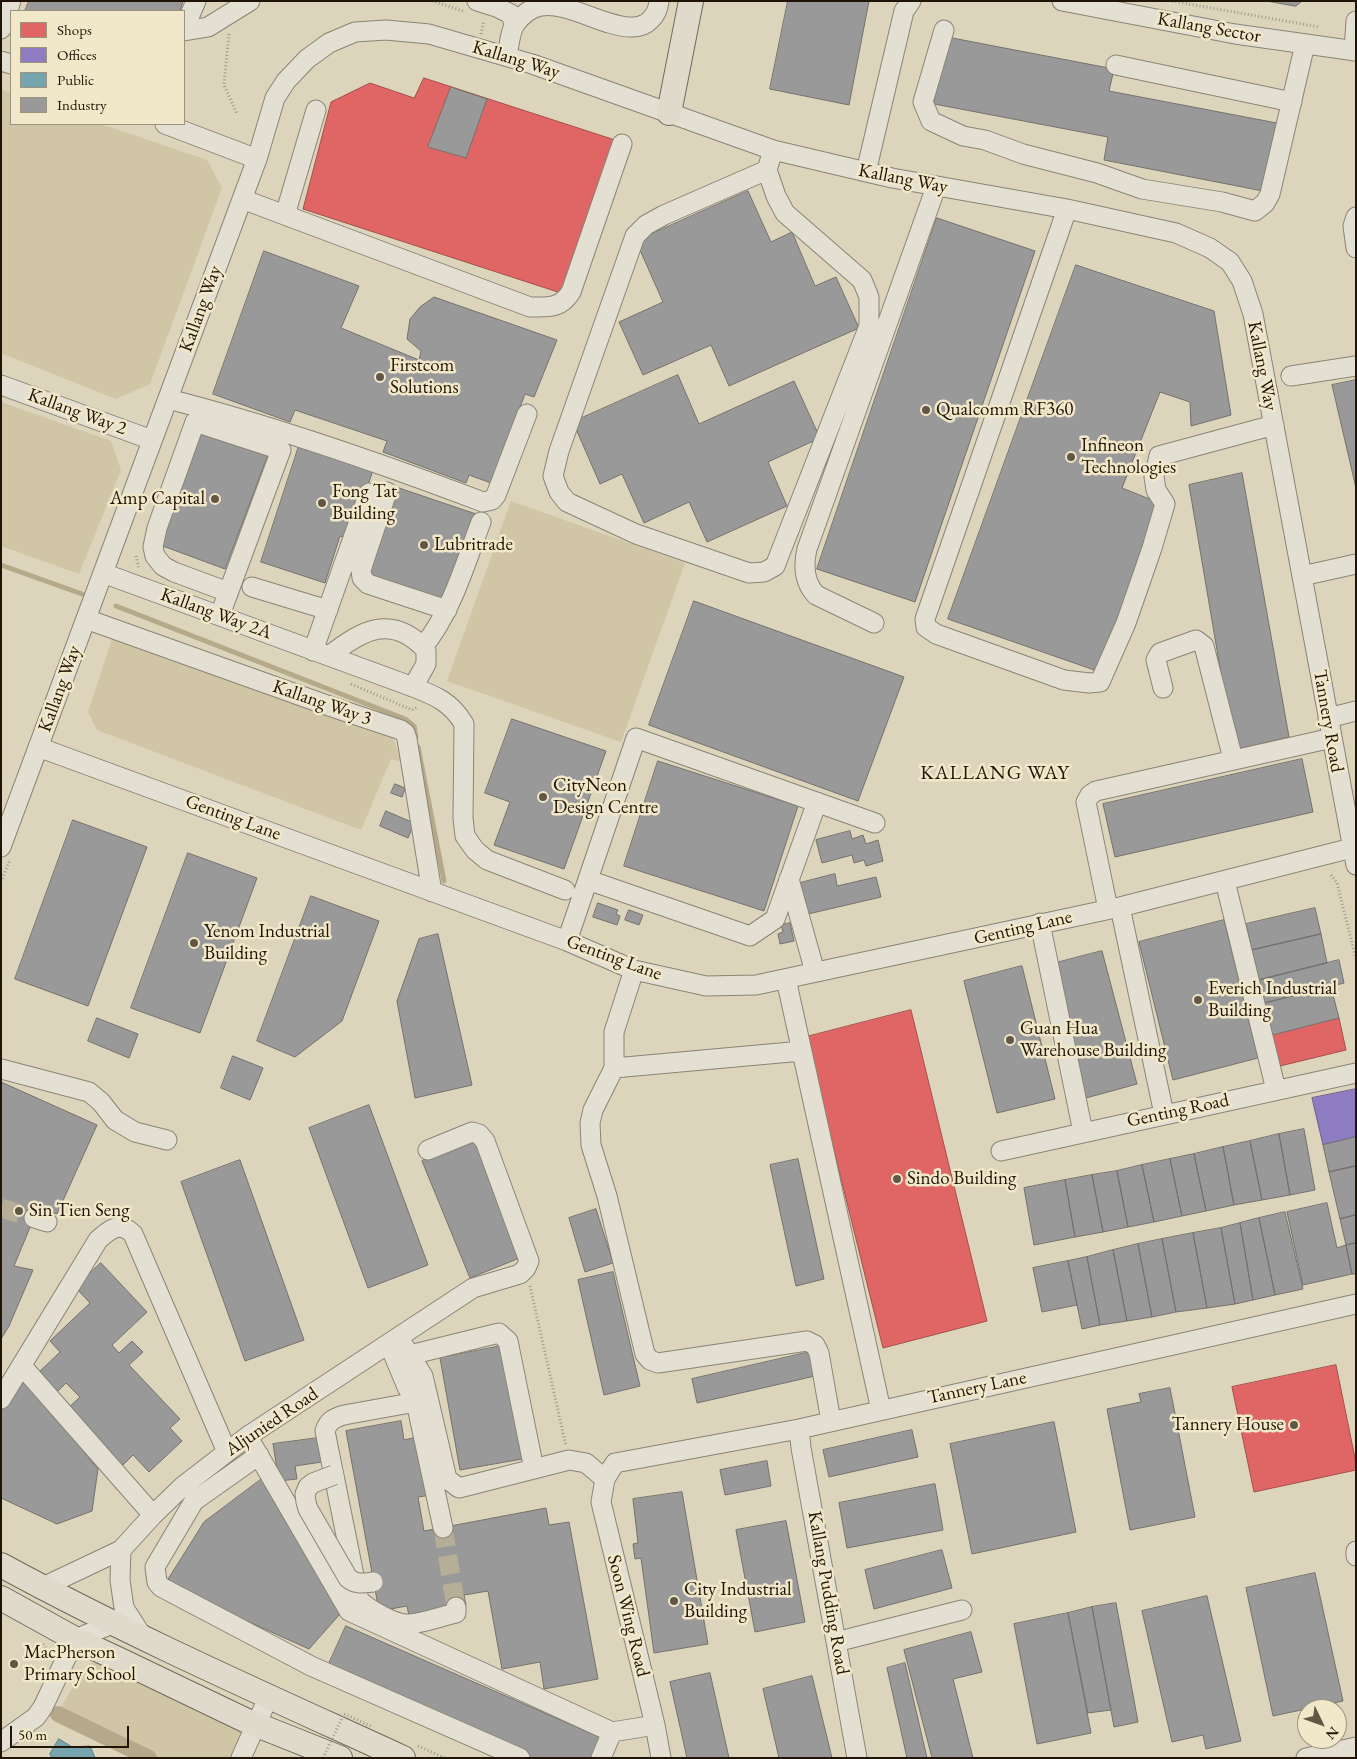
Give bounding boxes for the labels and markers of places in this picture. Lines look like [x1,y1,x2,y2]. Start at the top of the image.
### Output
place label: Firstcom Solutions [390,355,459,399]
marker: Firstcom Solutions [374,371,386,383]
place label: Qualcomm RF360 [936,399,1073,421]
marker: Qualcomm RF360 [920,404,932,416]
place label: Infineon Technologies [1081,435,1176,479]
marker: Infineon Technologies [1065,451,1077,463]
place label: Fong Tat Building [332,481,397,525]
place label: Amp Capital [110,488,205,510]
marker: Amp Capital [209,493,221,505]
marker: Fong Tat Building [316,497,328,509]
place label: Lubritrade [434,534,513,556]
marker: Lubritrade [418,539,430,551]
place label: CityNeon Design Centre [553,775,658,819]
marker: CityNeon Design Centre [537,791,549,803]
place label: Yenom Industrial Building [204,921,330,965]
marker: Yenom Industrial Building [188,937,200,949]
place label: Everich Industrial Building [1208,978,1337,1022]
marker: Everich Industrial Building [1192,994,1204,1006]
place label: Guan Hua Warehouse Building [1020,1018,1166,1062]
marker: Guan Hua Warehouse Building [1004,1034,1016,1046]
place label: Sindo Building [907,1168,1016,1190]
marker: Sindo Building [891,1173,903,1185]
place label: Sin Tien Seng [29,1200,129,1222]
marker: Sin Tien Seng [13,1205,25,1217]
place label: Tannery House [1171,1414,1284,1436]
marker: Tannery House [1288,1419,1300,1431]
place label: City Industrial Building [684,1579,792,1623]
marker: City Industrial Building [668,1595,680,1607]
place label: MacPherson Primary School [24,1642,136,1686]
marker: MacPherson Primary School [8,1658,20,1670]

